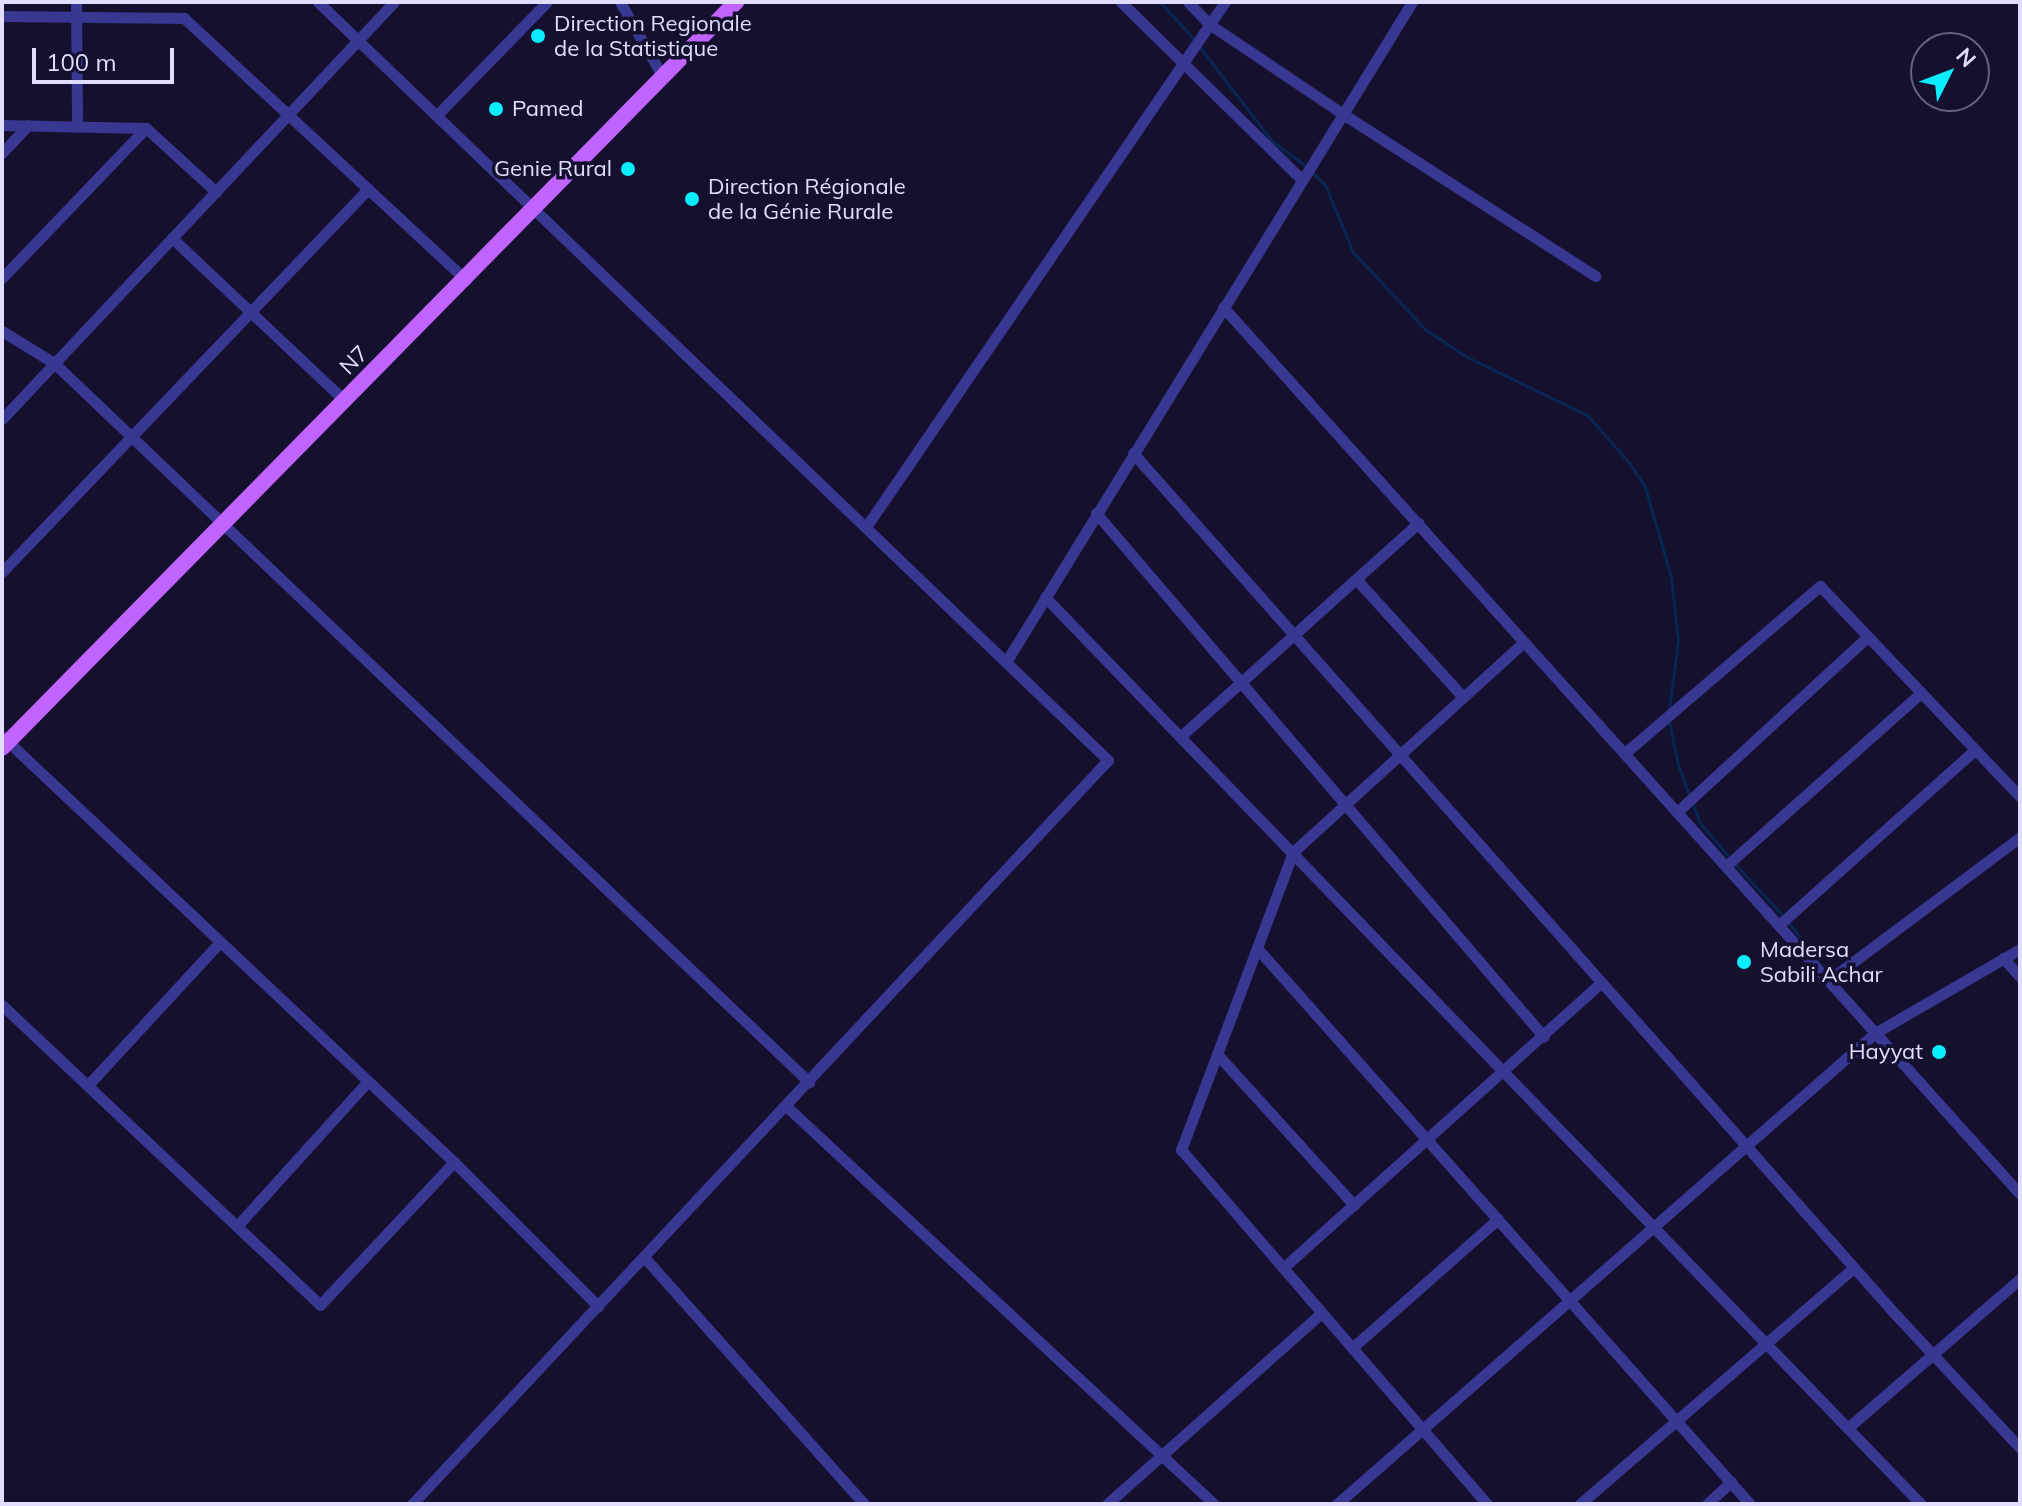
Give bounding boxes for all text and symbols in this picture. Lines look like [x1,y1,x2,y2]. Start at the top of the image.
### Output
place label: Direction Regionale de la Statistique [554,10,752,62]
marker: Direction Regionale de la Statistique [529,27,547,45]
scale bar [36,32,178,82]
north arrow [1910,32,1990,112]
text: N [1950,42,1982,73]
text: 100 m [46,47,117,77]
place label: Pamed [512,96,583,122]
marker: Pamed [487,100,505,118]
place label: Genie Rural [494,156,612,182]
marker: Genie Rural [619,160,637,178]
place label: Direction Régionale de la Génie Rurale [708,173,906,224]
marker: Direction Régionale de la Génie Rurale [683,190,701,208]
street label: N7 [334,340,374,380]
place label: Madersa Sabili Achar [1760,936,1883,988]
marker: Madersa Sabili Achar [1735,953,1753,971]
place label: Hayyat [1849,1039,1923,1065]
marker: Hayyat [1930,1043,1948,1061]

